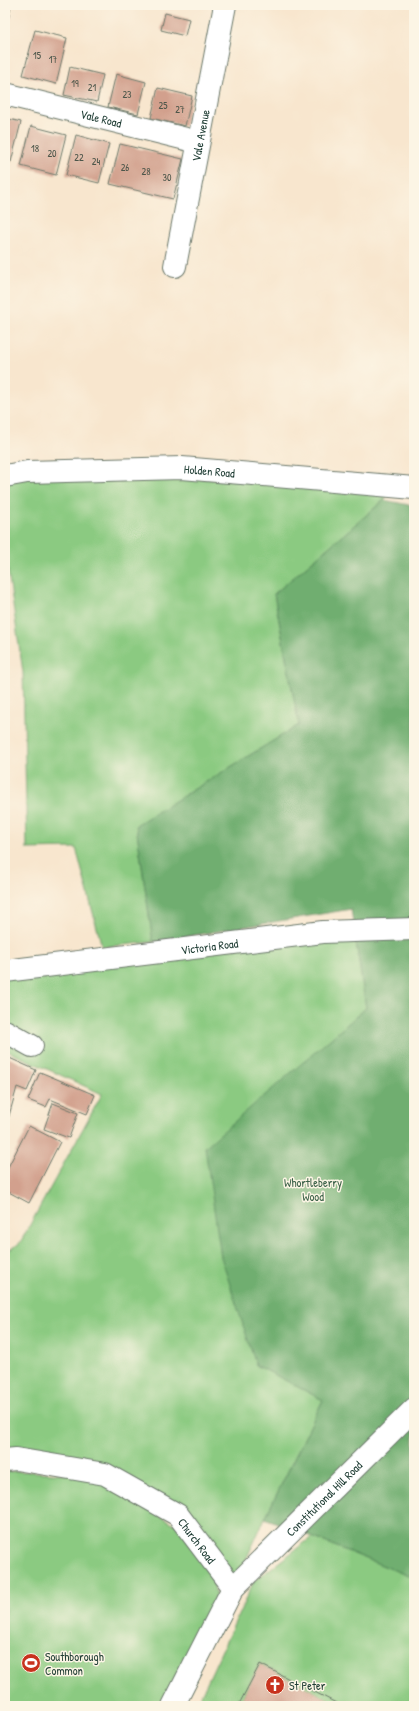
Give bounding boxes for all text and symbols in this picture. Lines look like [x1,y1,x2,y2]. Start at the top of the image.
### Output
house number: 15 [33,49,42,62]
house number: 17 [49,53,57,66]
house number: 19 [71,77,79,90]
house number: 21 [88,81,97,94]
house number: 23 [122,88,132,101]
house number: 25 [159,99,168,112]
house number: 27 [175,103,185,116]
street label: Vale Road [79,105,124,131]
street label: Vale Avenue [187,108,213,163]
house number: 18 [31,142,39,155]
house number: 20 [47,147,57,160]
house number: 22 [74,151,84,164]
house number: 24 [92,155,100,168]
house number: 26 [121,161,129,174]
house number: 28 [141,165,151,178]
house number: 30 [163,171,172,184]
street label: Holden Road [183,460,236,481]
street label: Victoria Road [180,934,239,958]
park label: Whortleberry Wood [284,1174,342,1205]
street label: Constitutional Hill Road [282,1456,366,1540]
street label: Church Road [174,1514,220,1567]
place label: Southborough Common [45,1648,104,1679]
sports icon: Southborough Common [20,1652,42,1674]
church icon: St Peter [264,1674,286,1696]
place label: St Peter [289,1677,326,1694]

